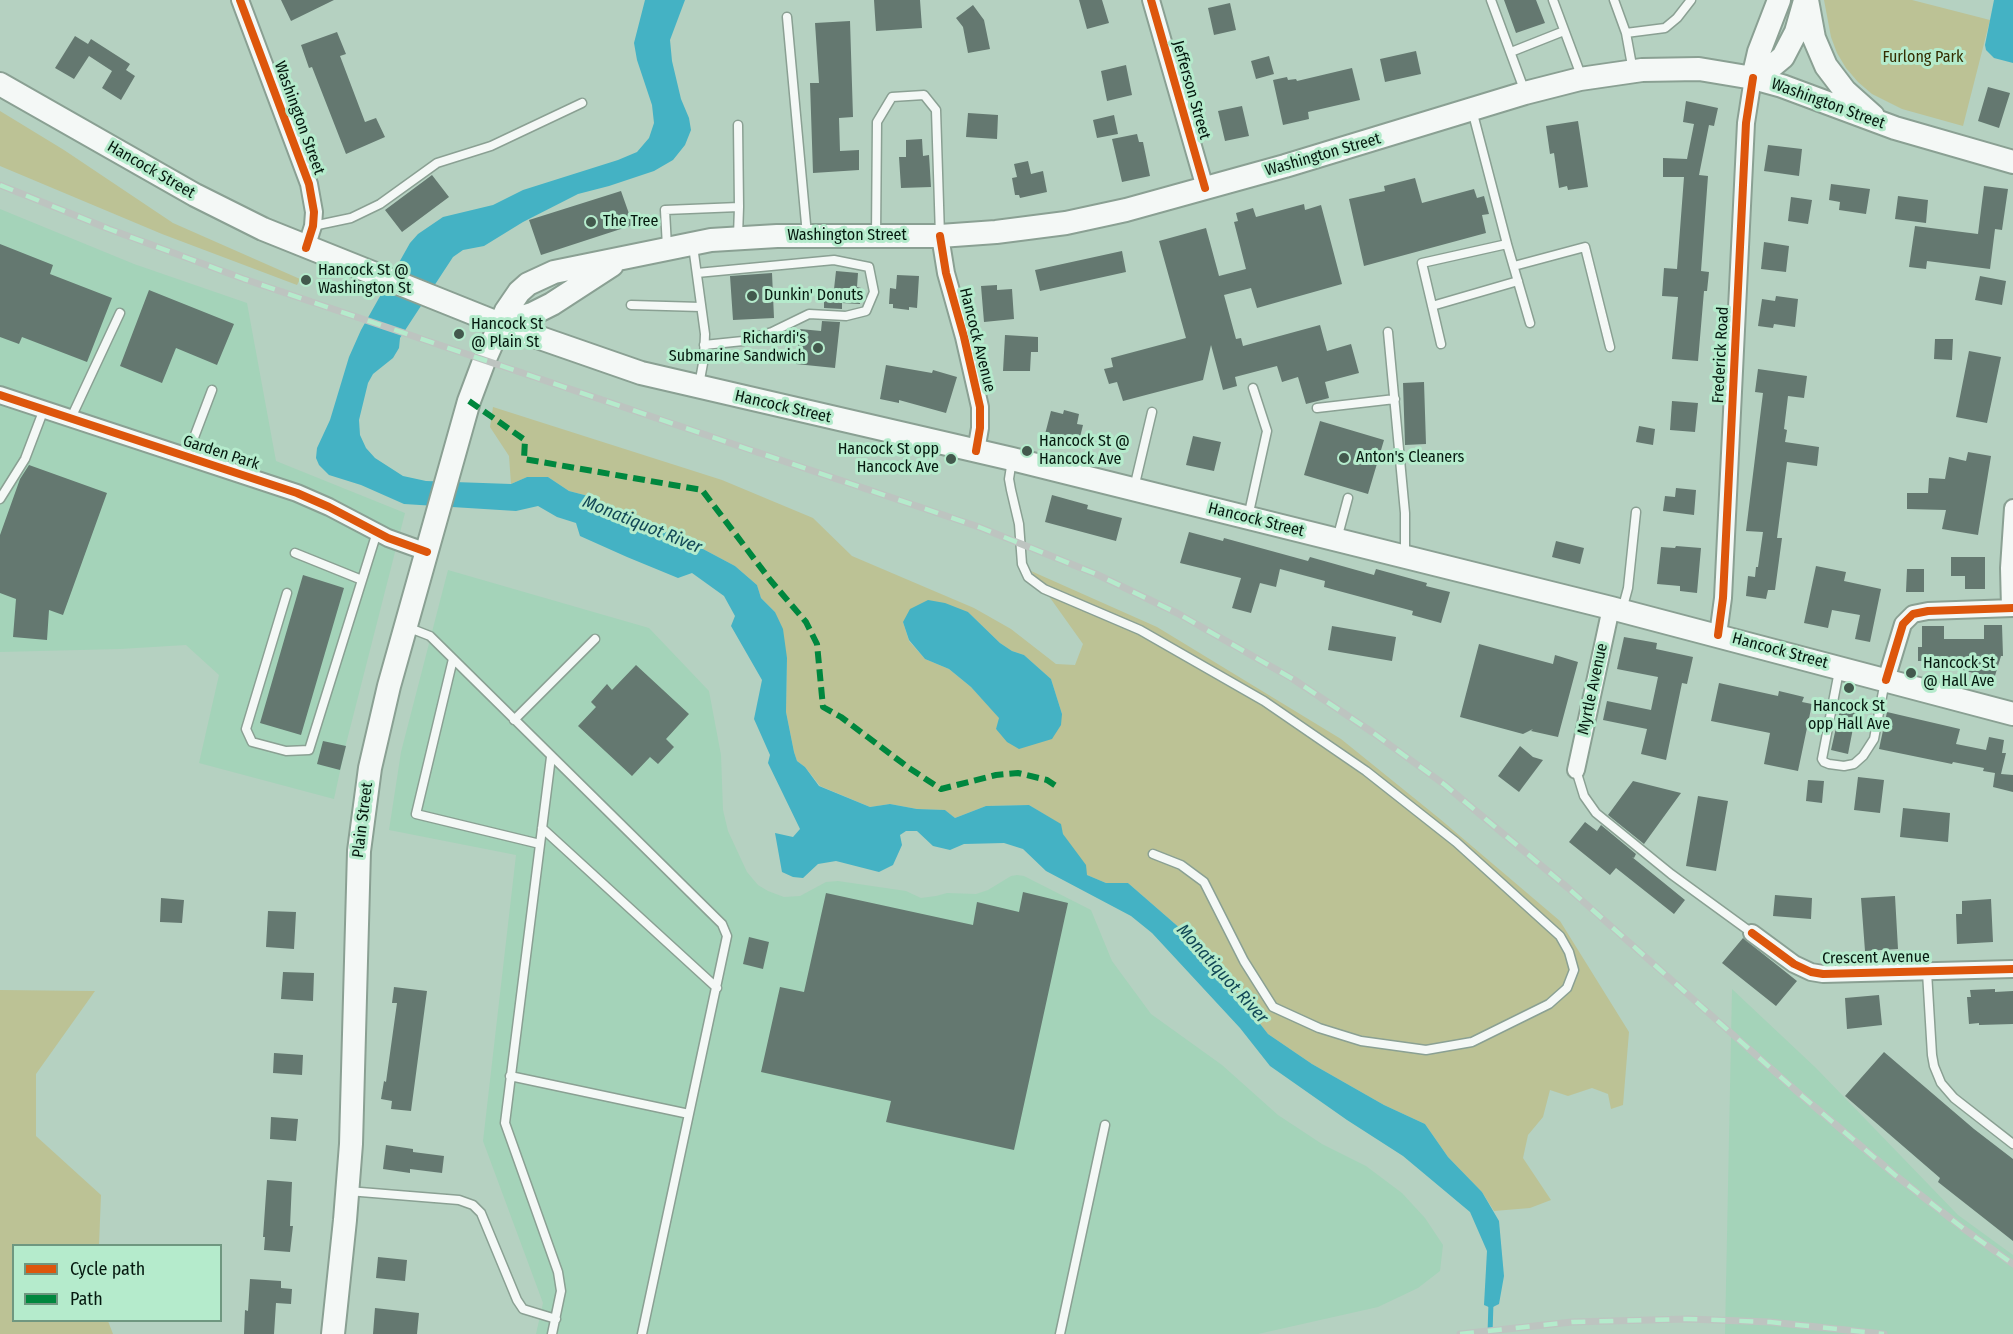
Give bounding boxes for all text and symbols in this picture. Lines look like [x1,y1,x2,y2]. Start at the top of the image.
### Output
street label: Jefferson Street [1168,38,1214,142]
park label: Furlong Park [1882,48,1964,68]
street label: Washington Street [270,59,328,177]
street label: Washington Street [1769,75,1887,133]
street label: Washington Street [1263,129,1383,181]
street label: Hancock Street [104,137,198,203]
place label: The Tree [603,212,658,232]
marker: The Tree [584,215,598,229]
street label: Washington Street [787,226,907,246]
place label: Hancock St @ Washington St [318,261,411,299]
marker: Hancock St @ Washington St [299,273,313,287]
place label: Dunkin' Donuts [764,286,863,306]
street label: Hancock Avenue [955,286,999,394]
marker: Dunkin' Donuts [745,289,759,303]
street label: Frederick Road [1709,306,1733,404]
place label: Hancock St @ Plain St [471,315,543,353]
marker: Hancock St @ Plain St [452,327,466,341]
place label: Richardi's Submarine Sandwich [669,329,806,367]
marker: Richardi's Submarine Sandwich [811,341,825,355]
street label: Hancock Street [733,387,833,427]
street label: Garden Park [180,432,262,474]
place label: Hancock St @ Hancock Ave [1039,432,1130,470]
place label: Hancock St opp Hancock Ave [838,440,939,478]
marker: Hancock St @ Hancock Ave [1020,444,1034,458]
place label: Anton's Cleaners [1356,448,1464,468]
marker: Anton's Cleaners [1337,451,1351,465]
marker: Hancock St opp Hancock Ave [944,452,958,466]
water label: Monatiquot River [579,491,705,559]
street label: Hancock Street [1206,499,1306,541]
street label: Hancock Street [1730,629,1830,673]
street label: Myrtle Avenue [1574,641,1612,737]
place label: Hancock St @ Hall Ave [1923,654,1995,692]
marker: Hancock St @ Hall Ave [1904,666,1918,680]
marker: Hancock St opp Hall Ave [1842,681,1856,695]
place label: Hancock St opp Hall Ave [1808,697,1890,735]
street label: Plain Street [349,781,377,859]
water label: Monatiquot River [1172,920,1272,1028]
street label: Crescent Avenue [1822,947,1930,969]
legend [12,1244,222,1322]
text: Cycle path [70,1258,145,1280]
text: Path [70,1288,103,1310]

